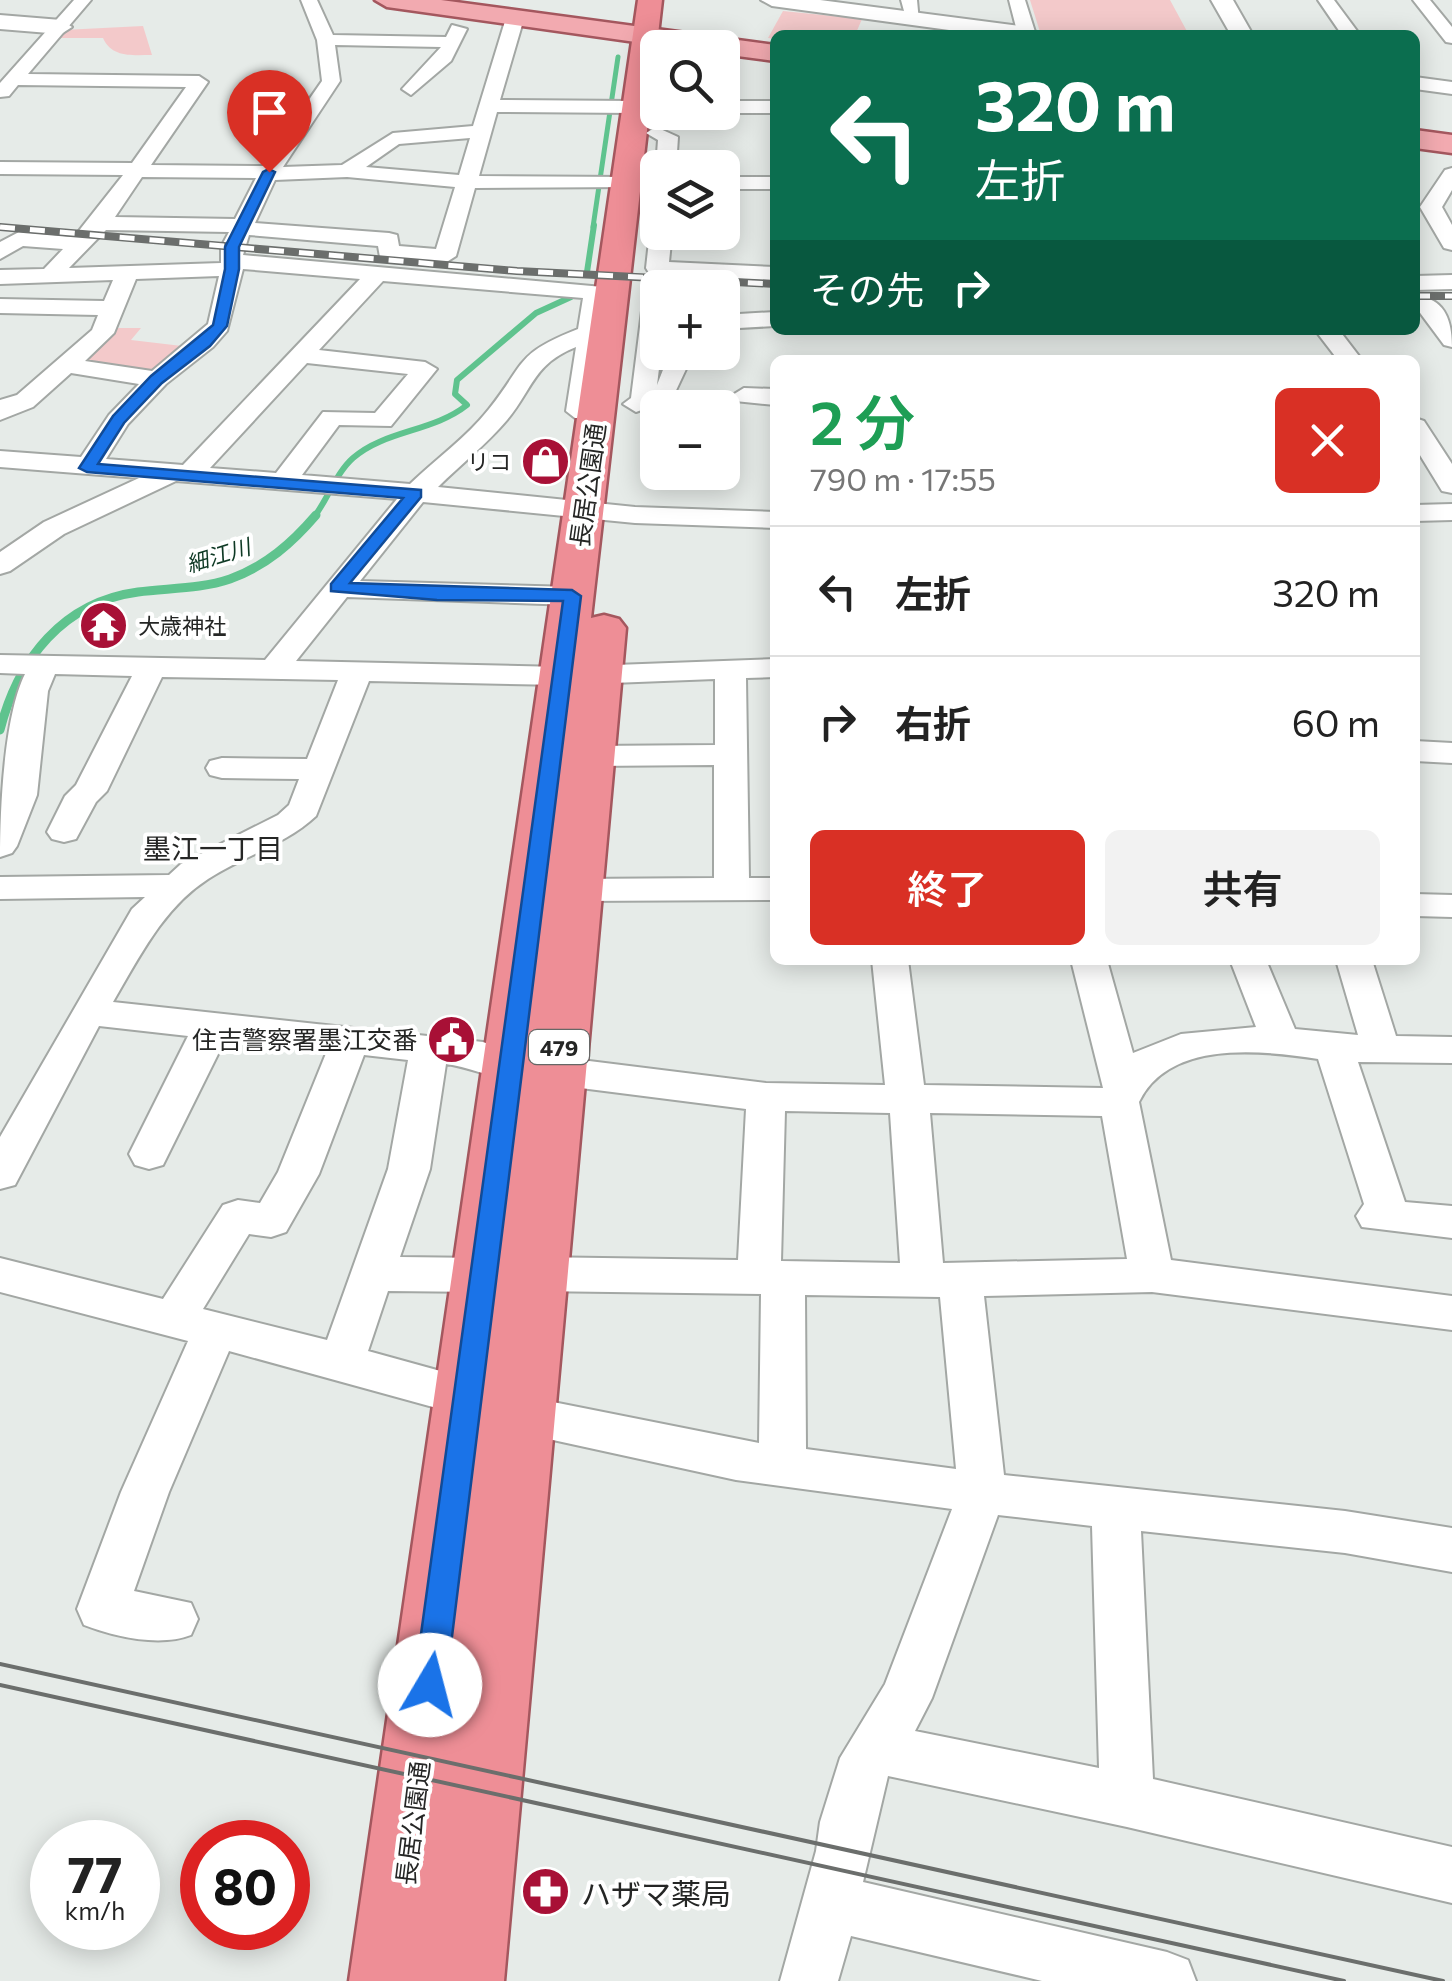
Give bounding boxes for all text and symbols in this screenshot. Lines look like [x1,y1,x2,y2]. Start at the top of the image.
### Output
map controls [640,30,740,490]
button: search [640,30,740,130]
text: 320 m [975,60,1176,145]
pin [227,70,312,173]
icon: left [810,70,940,200]
icon: arrive [242,85,297,140]
button: layers [640,150,740,250]
text: 左折 [975,151,1065,206]
icon: right [944,260,999,315]
text: その先 [810,265,924,312]
button: + [640,270,740,370]
text: 2 分 [810,384,915,457]
button: close [1275,388,1380,493]
button: − [640,390,740,490]
street label: 長居公園通 [563,421,611,549]
shop icon: リコ [520,435,572,487]
place label: リコ [467,448,511,475]
text: 790 m · 17:55 [810,458,996,498]
water label: 細江川 [182,532,255,578]
icon: left [810,564,865,619]
text: 320 m [1272,568,1380,615]
text: 左折 [895,569,971,616]
temple icon: 大歳神社 [77,599,129,651]
place label: 大歳神社 [138,612,226,639]
icon: right [810,694,865,749]
text: 60 m [1292,698,1380,745]
text: 右折 [895,699,971,746]
button: 終了 [810,830,1085,945]
button: 共有 [1105,830,1380,945]
district label: 墨江一丁目 [143,831,283,865]
public building icon: 住吉警察署墨江交番 [426,1013,478,1065]
place label: 住吉警察署墨江交番 [192,1024,417,1054]
road number: 479 [529,1030,589,1064]
position arrow [378,1633,482,1737]
street label: 長居公園通 [389,1759,435,1887]
speed limit sign: 80 [180,1820,310,1950]
text: 77 [68,1842,122,1903]
pharmacy icon: ハザマ薬局 [520,1866,572,1918]
place label: ハザマ薬局 [581,1874,731,1911]
text: km/h [65,1895,125,1925]

